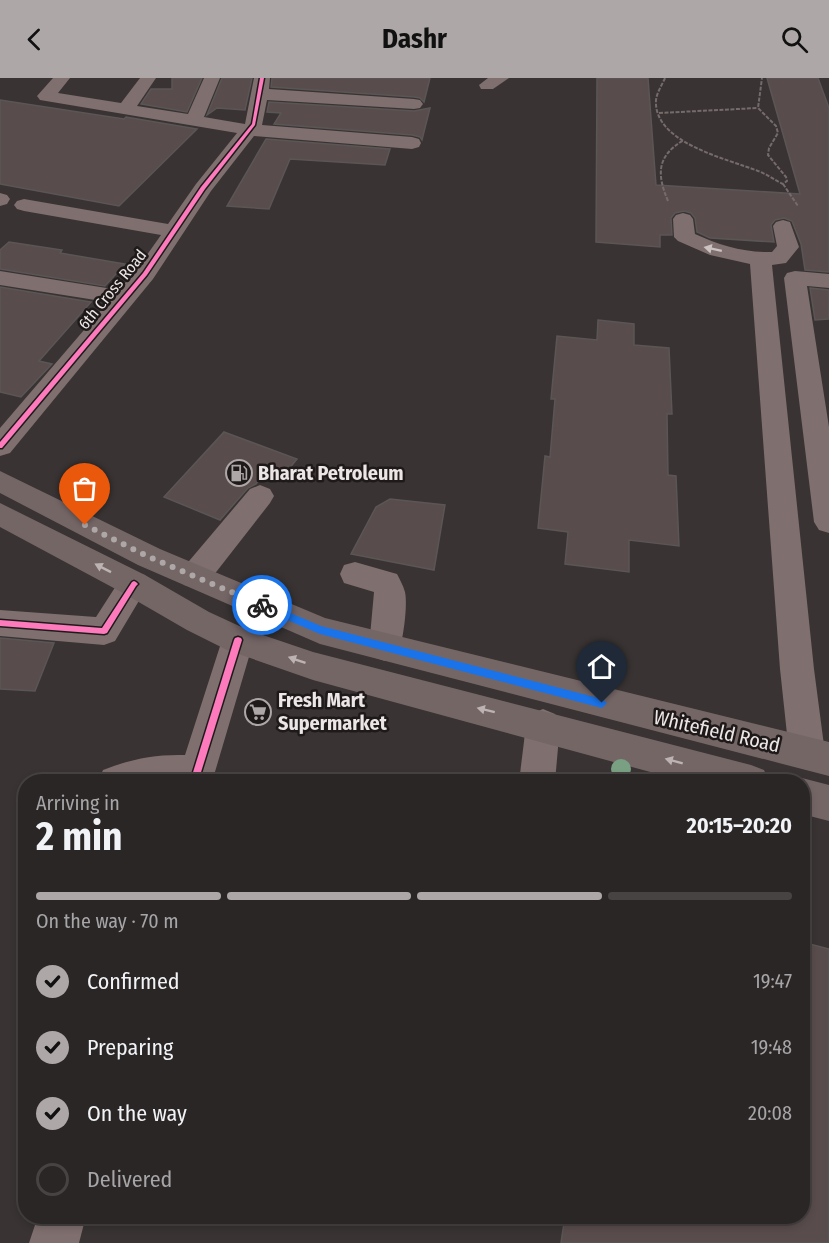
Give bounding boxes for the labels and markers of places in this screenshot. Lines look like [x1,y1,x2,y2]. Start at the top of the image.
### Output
fuel station icon: Bharat Petroleum [224,458,254,488]
place label: Bharat Petroleum [258,461,404,485]
pin [59,463,110,525]
pin [576,641,627,703]
place label: Fresh Mart Supermarket [278,688,388,735]
supermarket icon: Fresh Mart Supermarket [243,697,273,727]

